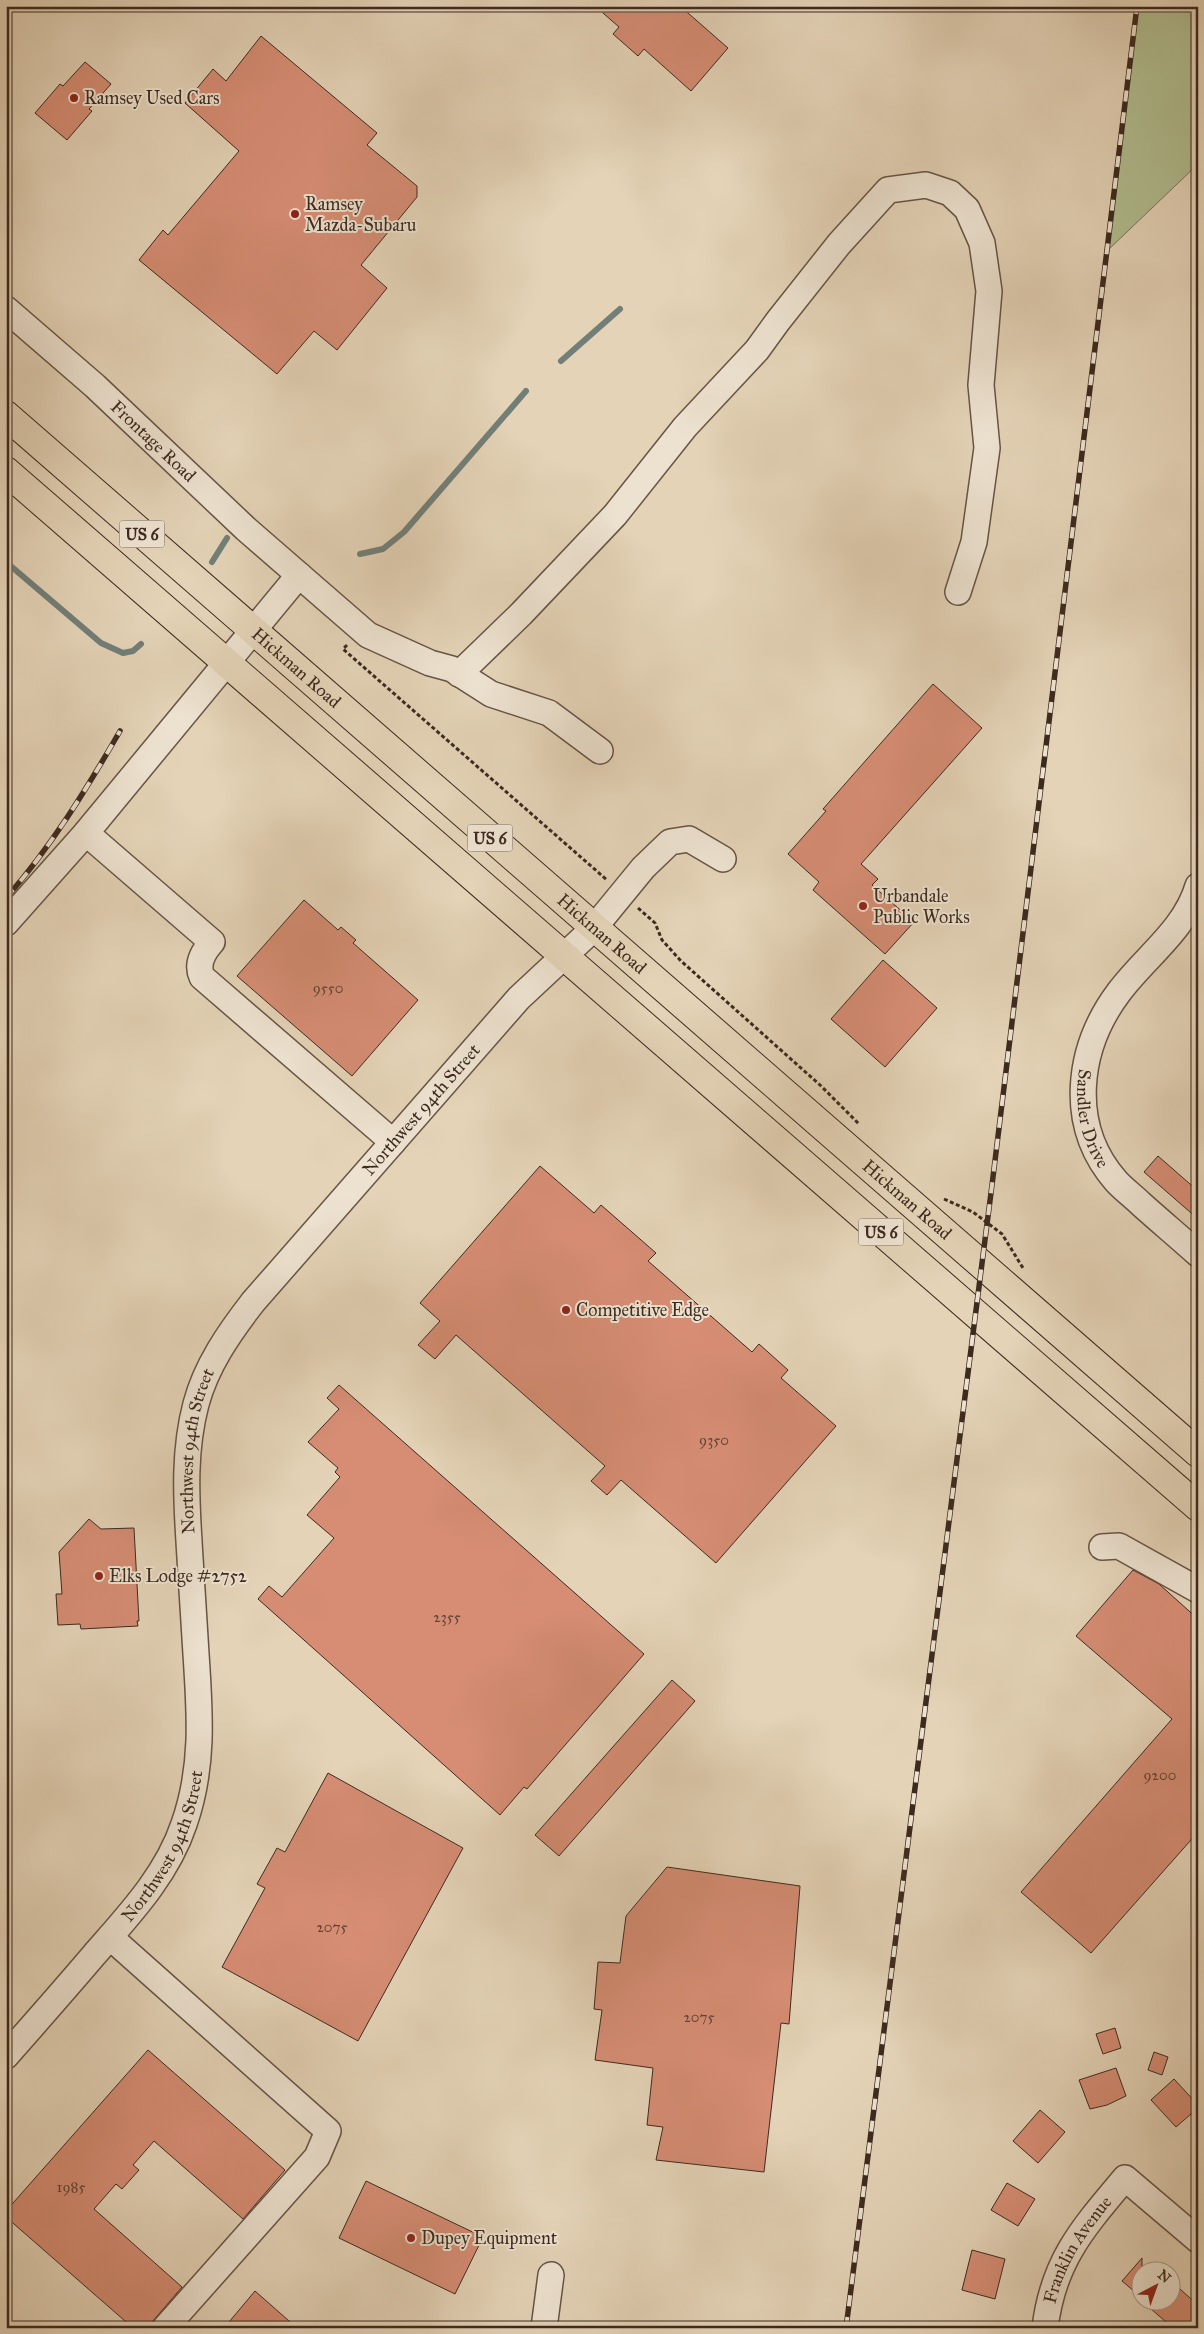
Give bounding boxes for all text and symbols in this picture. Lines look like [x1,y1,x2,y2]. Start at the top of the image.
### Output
place label: Ramsey Used Cars [84,87,220,109]
marker: Ramsey Used Cars [68,92,80,104]
place label: Ramsey Mazda-Subaru [305,193,417,236]
marker: Ramsey Mazda-Subaru [289,208,301,220]
street label: Frontage Road [106,396,200,487]
road number: US 6 [120,520,164,548]
street label: Hickman Road [247,623,346,713]
road number: US 6 [468,824,512,851]
place label: Urbandale Public Works [873,885,970,928]
street label: Hickman Road [553,889,651,979]
marker: Urbandale Public Works [857,900,869,912]
house number: 9550 [313,979,343,997]
street label: Northwest 94th Street [358,1039,485,1180]
street label: Sandler Drive [1072,1068,1114,1172]
street label: Hickman Road [858,1155,956,1245]
road number: US 6 [858,1218,904,1246]
place label: Competitive Edge [576,1299,709,1322]
marker: Competitive Edge [560,1304,572,1316]
street label: Northwest 94th Street [176,1364,219,1535]
house number: 9350 [699,1431,729,1449]
place label: Elks Lodge #2752 [109,1565,247,1588]
marker: Elks Lodge #2752 [93,1570,105,1582]
house number: 2355 [433,1608,461,1626]
house number: 9200 [1144,1766,1176,1784]
street label: Northwest 94th Street [117,1768,208,1927]
house number: 2075 [316,1918,348,1936]
house number: 2075 [683,2008,715,2026]
house number: 1985 [57,2178,85,2196]
street label: Franklin Avenue [1039,2191,1116,2306]
place label: Dupey Equipment [421,2227,558,2250]
marker: Dupey Equipment [405,2232,417,2244]
north arrow [1132,2262,1182,2312]
text: N [1154,2266,1174,2287]

